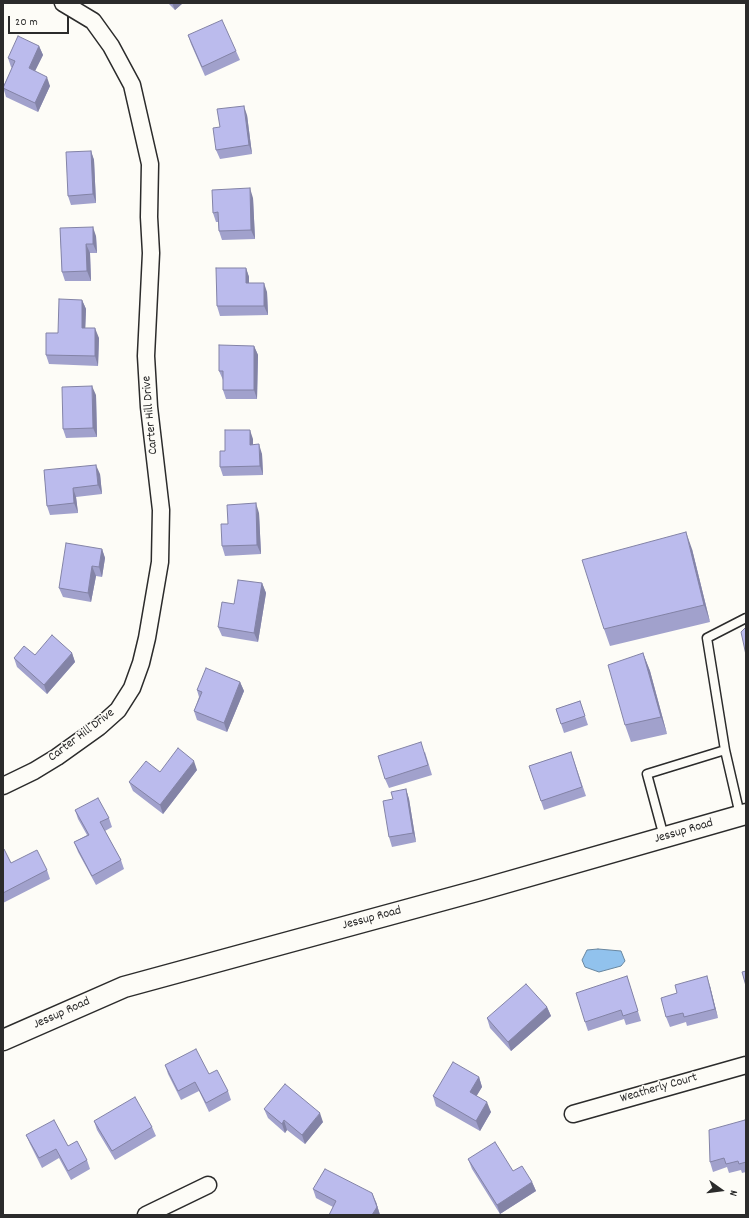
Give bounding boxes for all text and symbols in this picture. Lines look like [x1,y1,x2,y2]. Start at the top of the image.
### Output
scale bar [10,8,71,34]
text: 20 m [15,14,38,31]
street label: Carter Hill Drive [140,375,162,455]
street label: Carter Hill Drive [46,706,118,766]
street label: Jessup Road [653,816,715,848]
street label: Jessup Road [341,904,403,934]
street label: Jessup Road [31,995,93,1033]
street label: Weatherly Court [619,1071,699,1107]
north arrow [701,1170,741,1210]
text: N [724,1188,741,1197]

